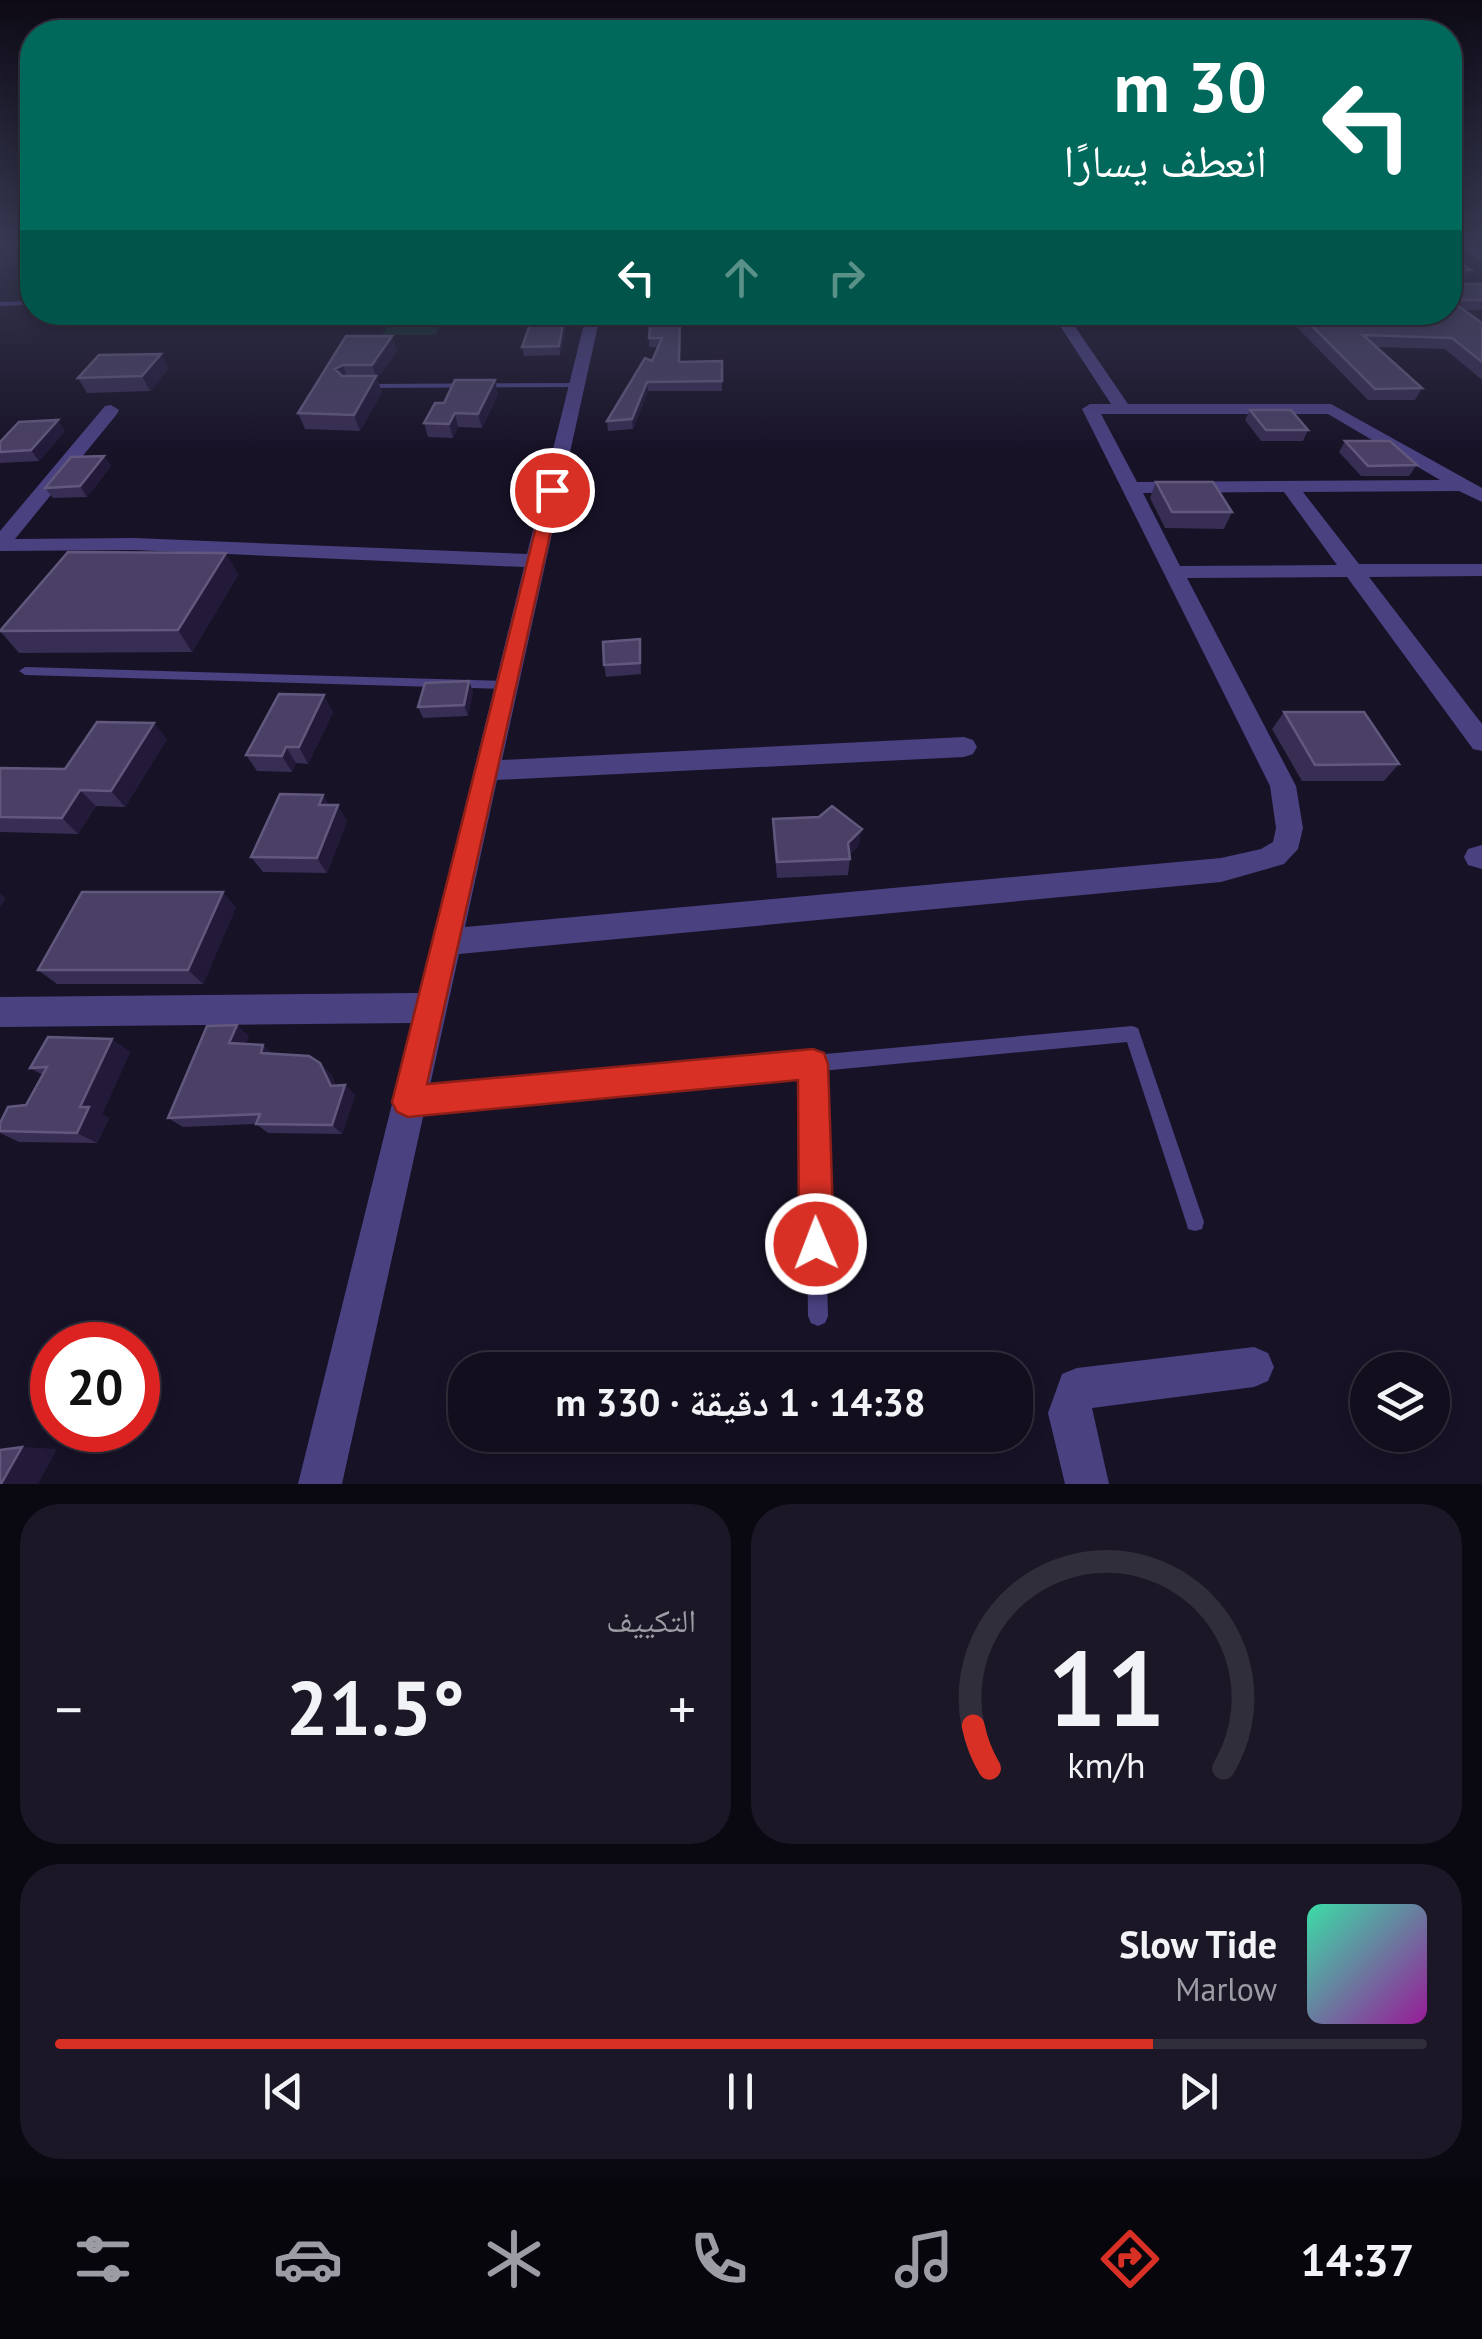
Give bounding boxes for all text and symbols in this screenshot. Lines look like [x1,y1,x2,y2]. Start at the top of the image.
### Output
text: 30 m [1114,41,1267,131]
icon: left [1302,60,1432,190]
text: انعطف يسارًا [1063,131,1267,189]
icon: left [609,250,664,305]
icon: ahead [714,250,769,305]
icon: right [819,250,874,305]
pin [510,448,595,533]
icon: arrive [525,463,580,518]
position arrow [764,1192,868,1296]
speed limit sign: 20 [30,1322,160,1452]
map controls [1350,1352,1450,1452]
button: layers [1350,1352,1450,1452]
text: 14:38 · 1 دقيقة · 330 m [556,1377,925,1426]
text: التكييف [606,1599,696,1641]
text: 11 [1048,1620,1165,1755]
text: 21.5° [286,1659,465,1756]
text: − [55,1673,83,1744]
text: + [668,1673,696,1744]
text: km/h [1067,1742,1146,1788]
text: Slow Tide [1119,1919,1277,1968]
text: Marlow [1175,1968,1277,2010]
icon: previous [256,2064,311,2119]
icon: pause [713,2064,768,2119]
icon: next [1171,2064,1226,2119]
icon: filters [68,2224,138,2294]
icon: car [273,2224,343,2294]
icon: climate [479,2224,549,2294]
icon: phone [684,2224,754,2294]
icon: music [889,2224,959,2294]
icon: directions [1095,2224,1165,2294]
text: 14:37 [1300,2230,1414,2288]

